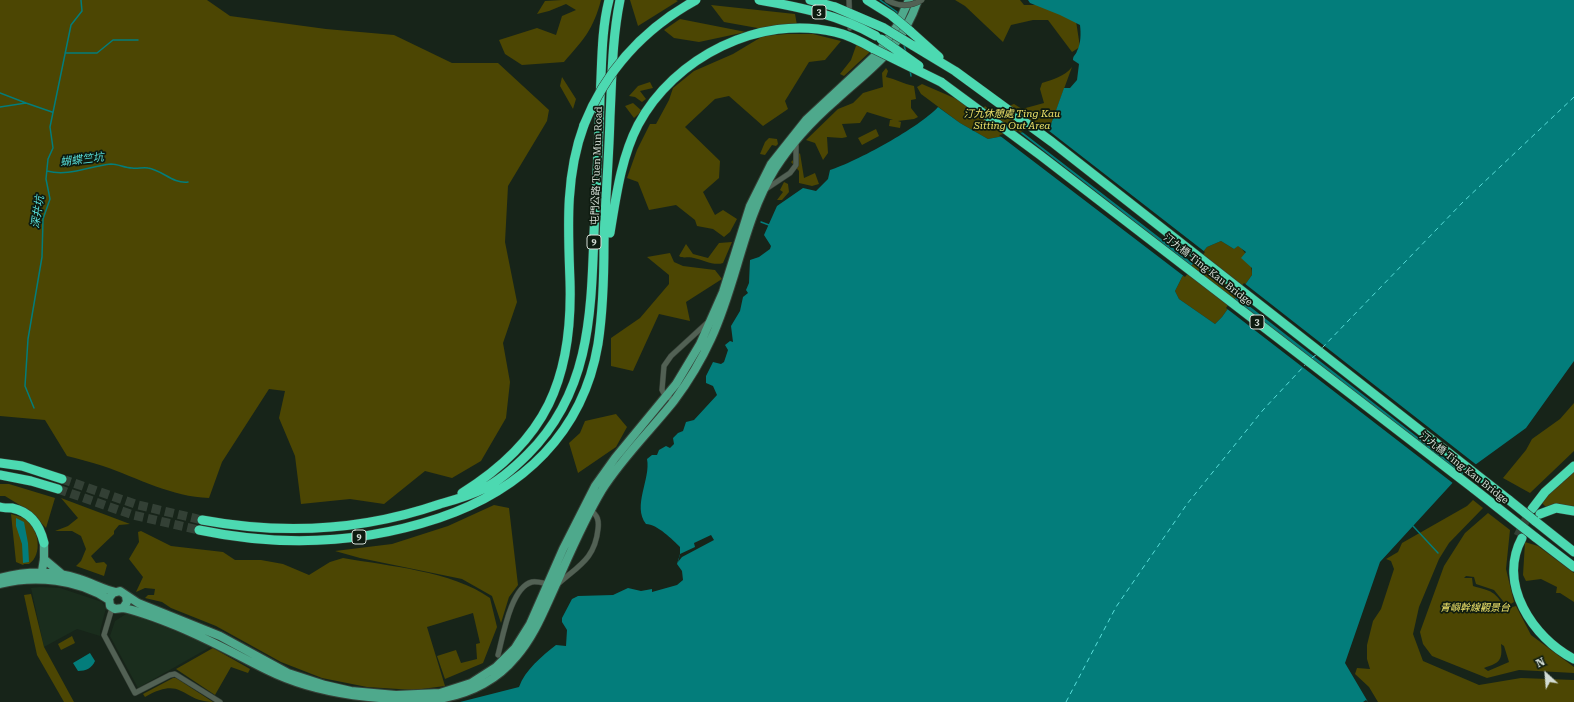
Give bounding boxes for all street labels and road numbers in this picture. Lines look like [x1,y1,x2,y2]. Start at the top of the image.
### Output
road number: 3 [812,5,826,19]
street label: 屯門公路 Tuen Mun Road [589,106,605,226]
street label: 汀九橋 Ting Kau Bridge [1161,232,1255,308]
road number: 9 [587,235,601,249]
road number: 3 [1250,315,1264,329]
street label: 汀九橋 Ting Kau Bridge [1417,430,1511,506]
road number: 9 [352,530,366,544]

